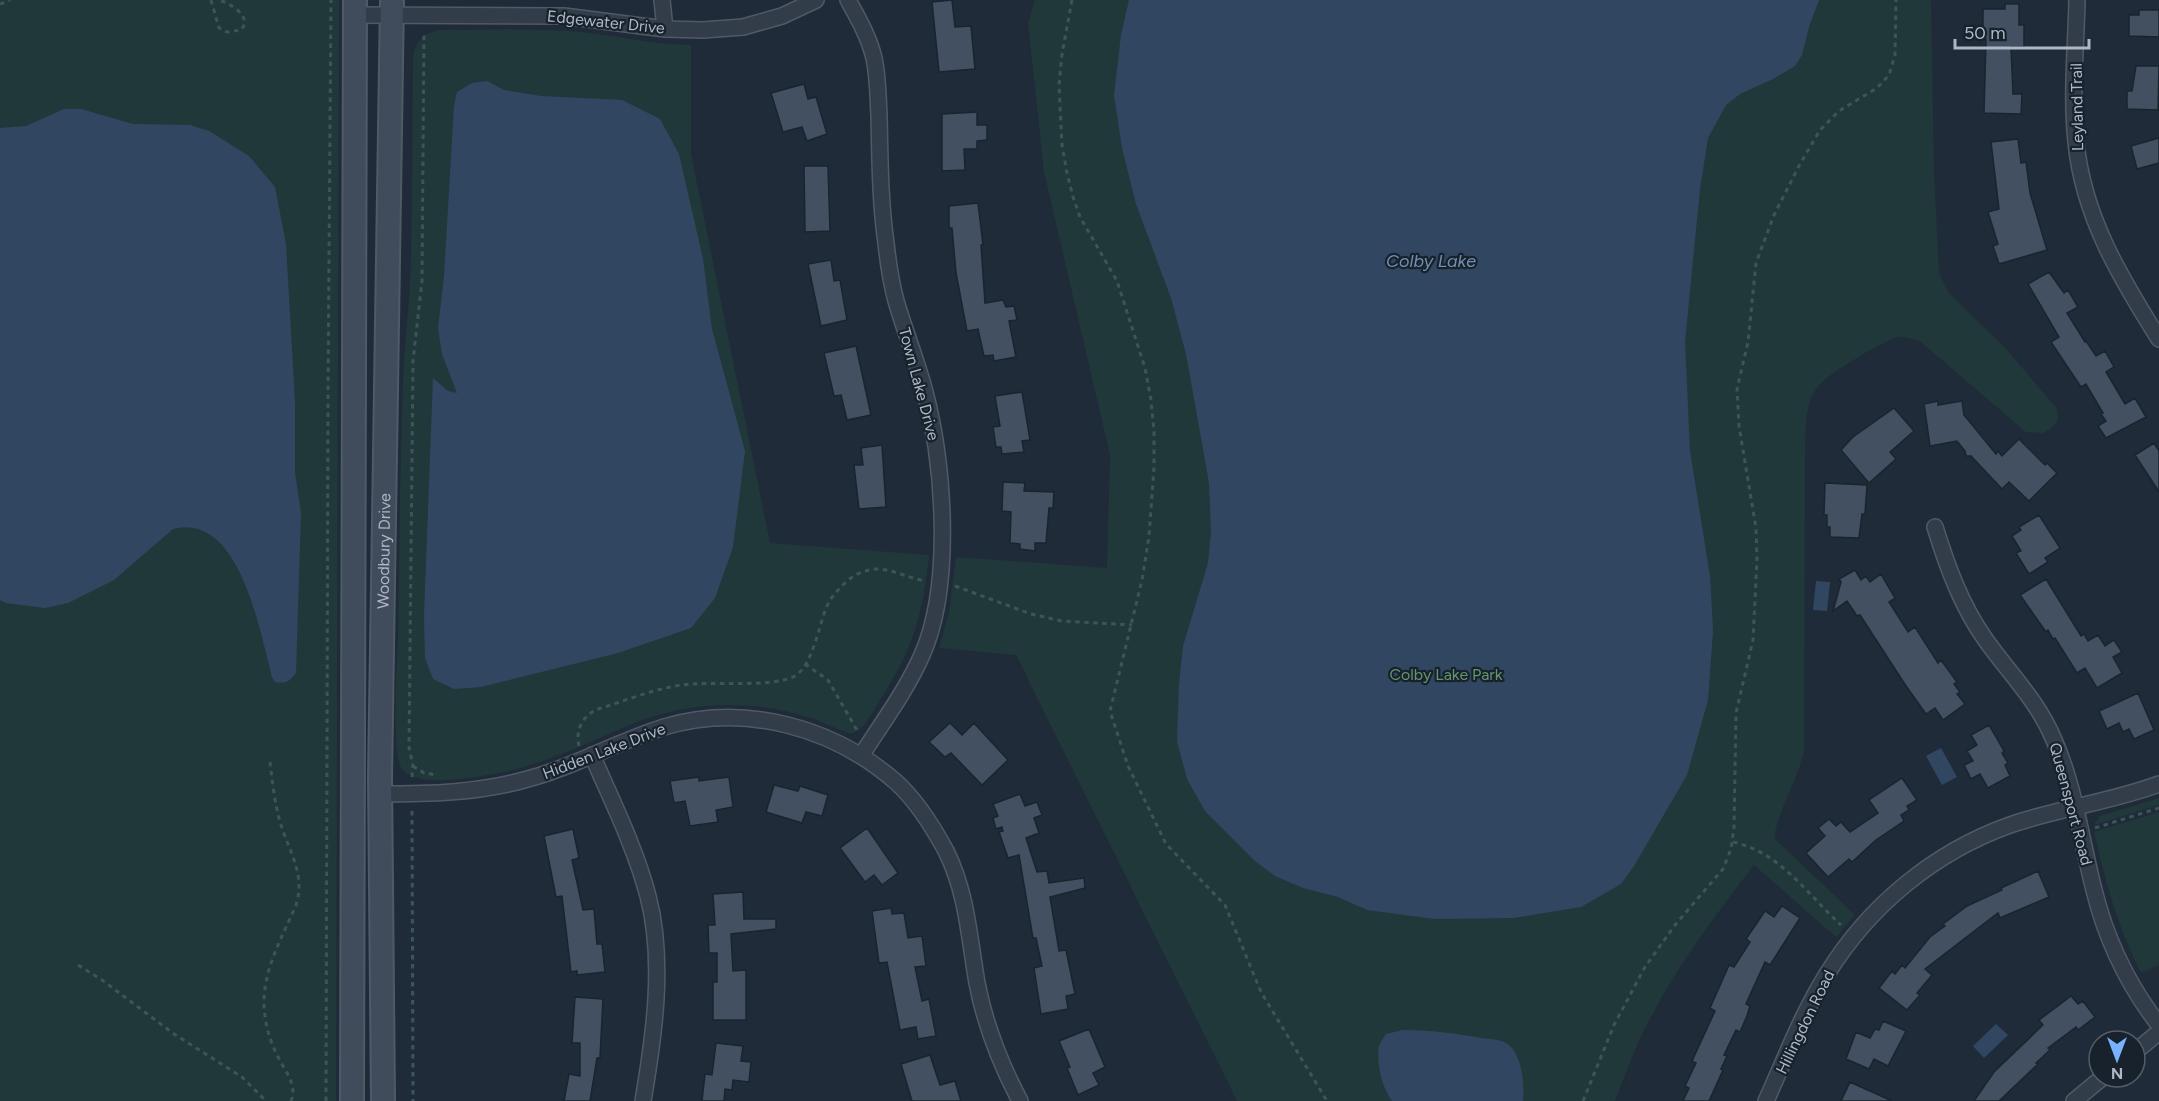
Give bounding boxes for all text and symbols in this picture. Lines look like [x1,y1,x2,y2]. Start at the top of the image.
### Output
street label: Edgewater Drive [546,6,666,38]
scale bar [1955,12,2088,50]
text: 50 m [1964,22,2006,44]
street label: Leyland Trail [2067,63,2087,151]
water label: Colby Lake [1386,250,1476,272]
street label: Town Lake Drive [895,325,943,443]
street label: Woodbury Drive [373,493,394,609]
park label: Colby Lake Park [1389,665,1503,684]
street label: Hidden Lake Drive [540,719,668,783]
street label: Queensport Road [2045,741,2097,867]
street label: Hillingdon Road [1772,967,1838,1077]
north arrow [2087,1029,2147,1089]
text: N [2111,1064,2123,1083]

